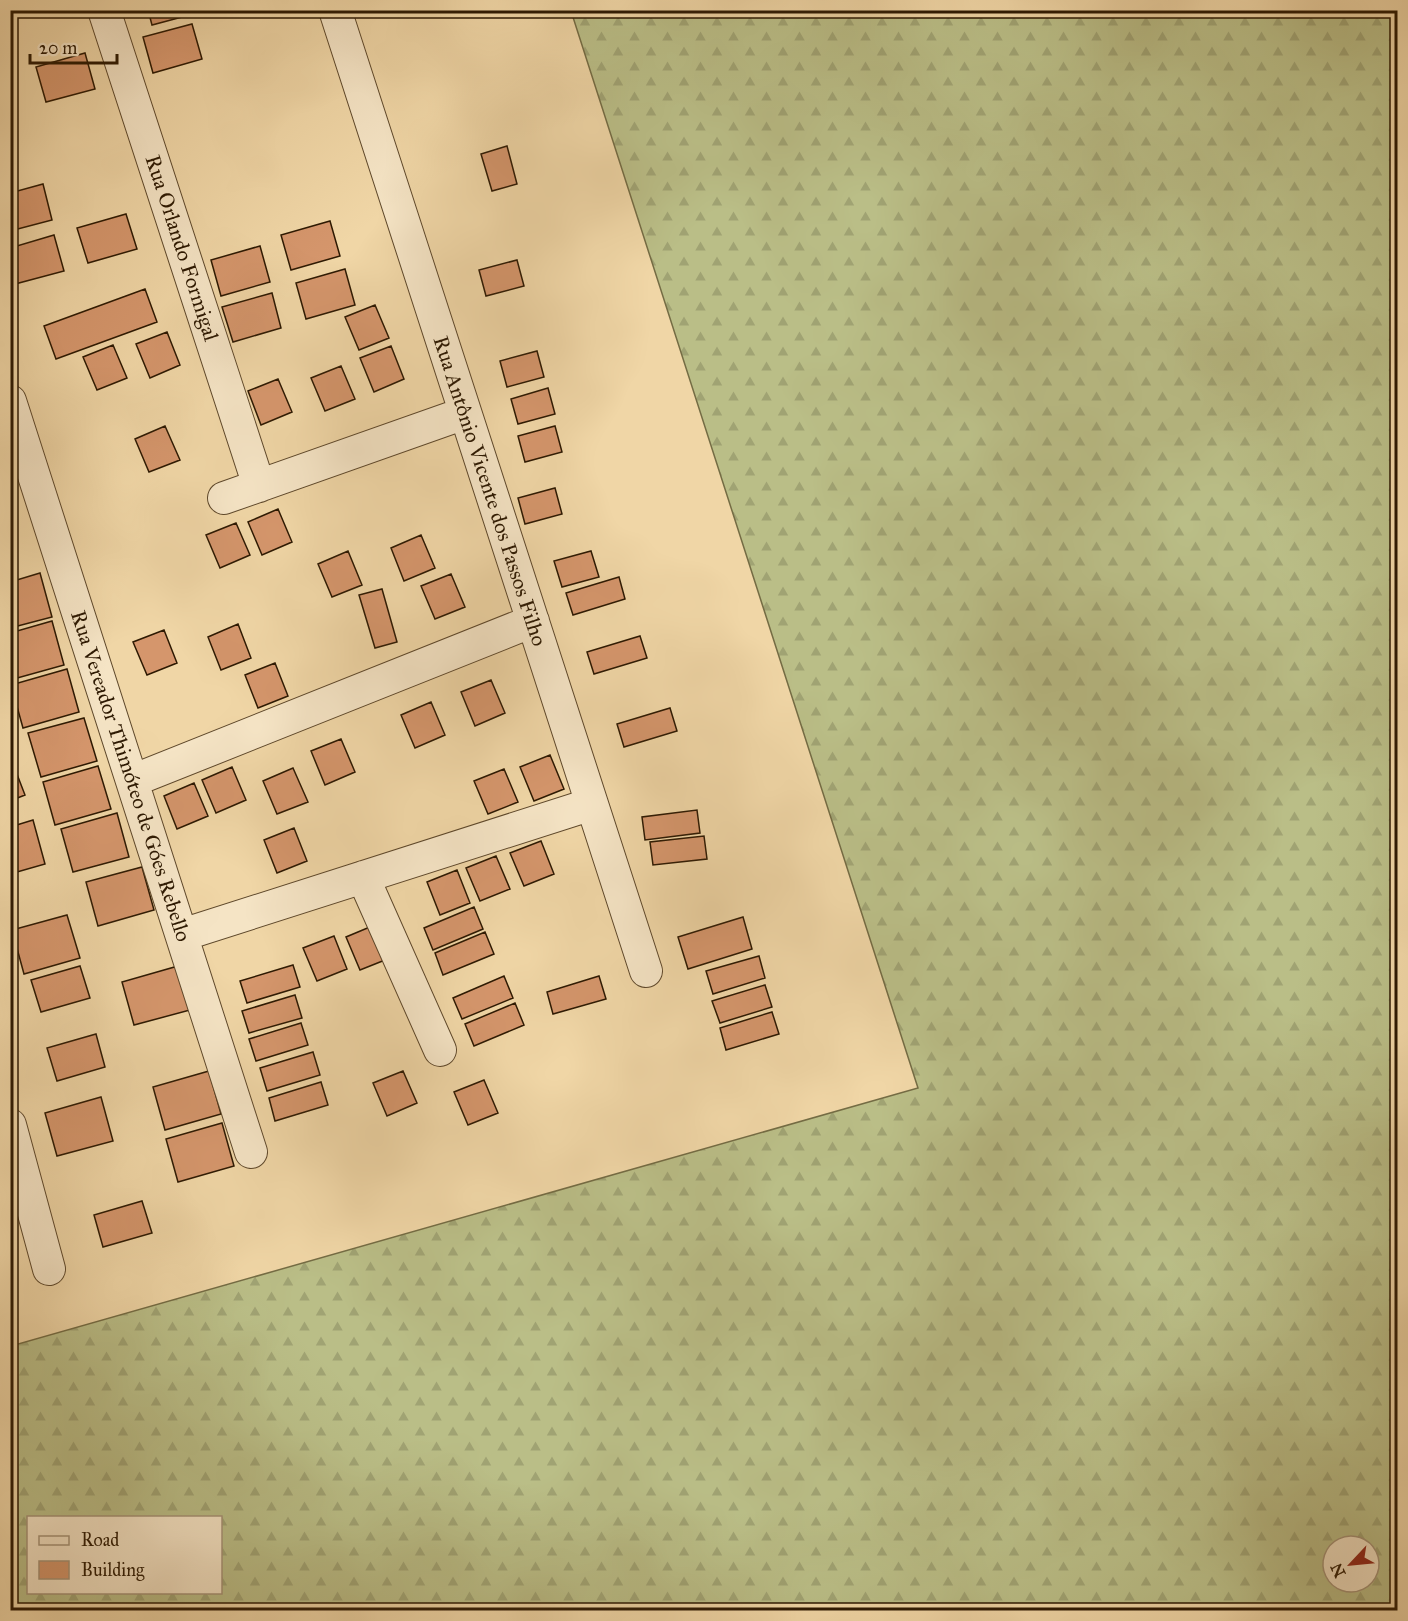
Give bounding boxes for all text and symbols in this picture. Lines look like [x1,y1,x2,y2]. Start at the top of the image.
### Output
scale bar [30,27,117,65]
text: 20 m [39,37,77,59]
street label: Rua Orlando Formigal [140,152,224,345]
street label: Rua Antônio Vicente dos Passos Filho [427,333,553,650]
street label: Rua Vereador Thimóteo de Góes Rebello [65,607,197,945]
legend [27,1516,222,1594]
text: Road [81,1529,119,1551]
north arrow [1321,1534,1381,1594]
text: Building [81,1559,145,1582]
text: N [1326,1560,1349,1581]

